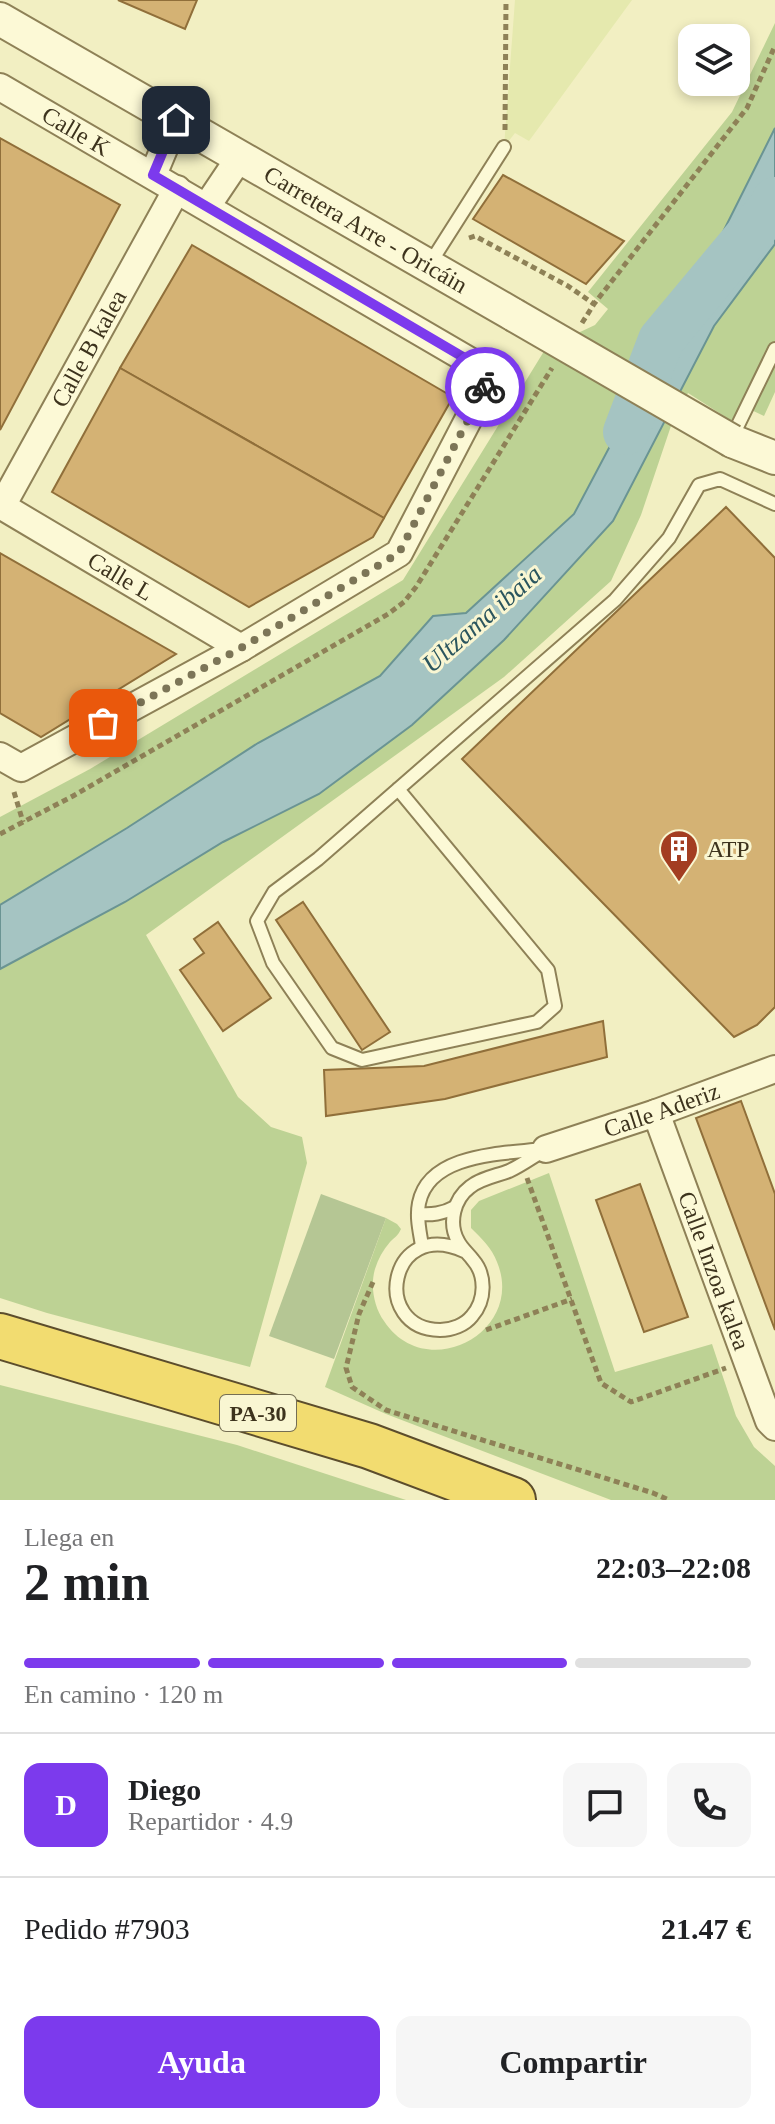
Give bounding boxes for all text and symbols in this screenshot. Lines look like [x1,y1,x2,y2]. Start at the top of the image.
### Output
map controls [678,24,750,96]
button: layers [678,24,750,96]
pin [142,86,210,154]
icon: home [154,98,198,142]
street label: Calle K [37,101,115,162]
street label: Carretera Arre - Oricáin [260,161,472,298]
street label: Calle B kalea [46,285,132,411]
courier [445,347,525,427]
icon: bike [463,365,507,409]
street label: Calle L [83,547,158,606]
water label: Ultzama ibaia [417,559,547,679]
pin [69,689,137,757]
icon: bag [81,701,125,745]
building icon: ATP [658,828,700,883]
place label: ATP [707,836,750,862]
street label: Calle Aderiz [601,1078,723,1142]
street label: Calle Inzoa kalea [673,1188,755,1354]
road number: PA-30 [220,1395,296,1431]
text: Llega en [24,1523,114,1552]
text: 22:03–22:08 [596,1551,751,1584]
text: 2 min [24,1554,150,1611]
text: En camino · 120 m [24,1680,223,1709]
button: chat [563,1763,647,1847]
button: phone [667,1763,751,1847]
text: Diego [128,1773,201,1806]
text: D [55,1788,77,1821]
text: Repartidor · 4.9 [128,1807,293,1836]
text: Pedido #7903 [24,1912,190,1945]
text: 21.47 € [661,1912,751,1945]
button: Ayuda [24,2016,380,2108]
button: Compartir [396,2016,751,2108]

